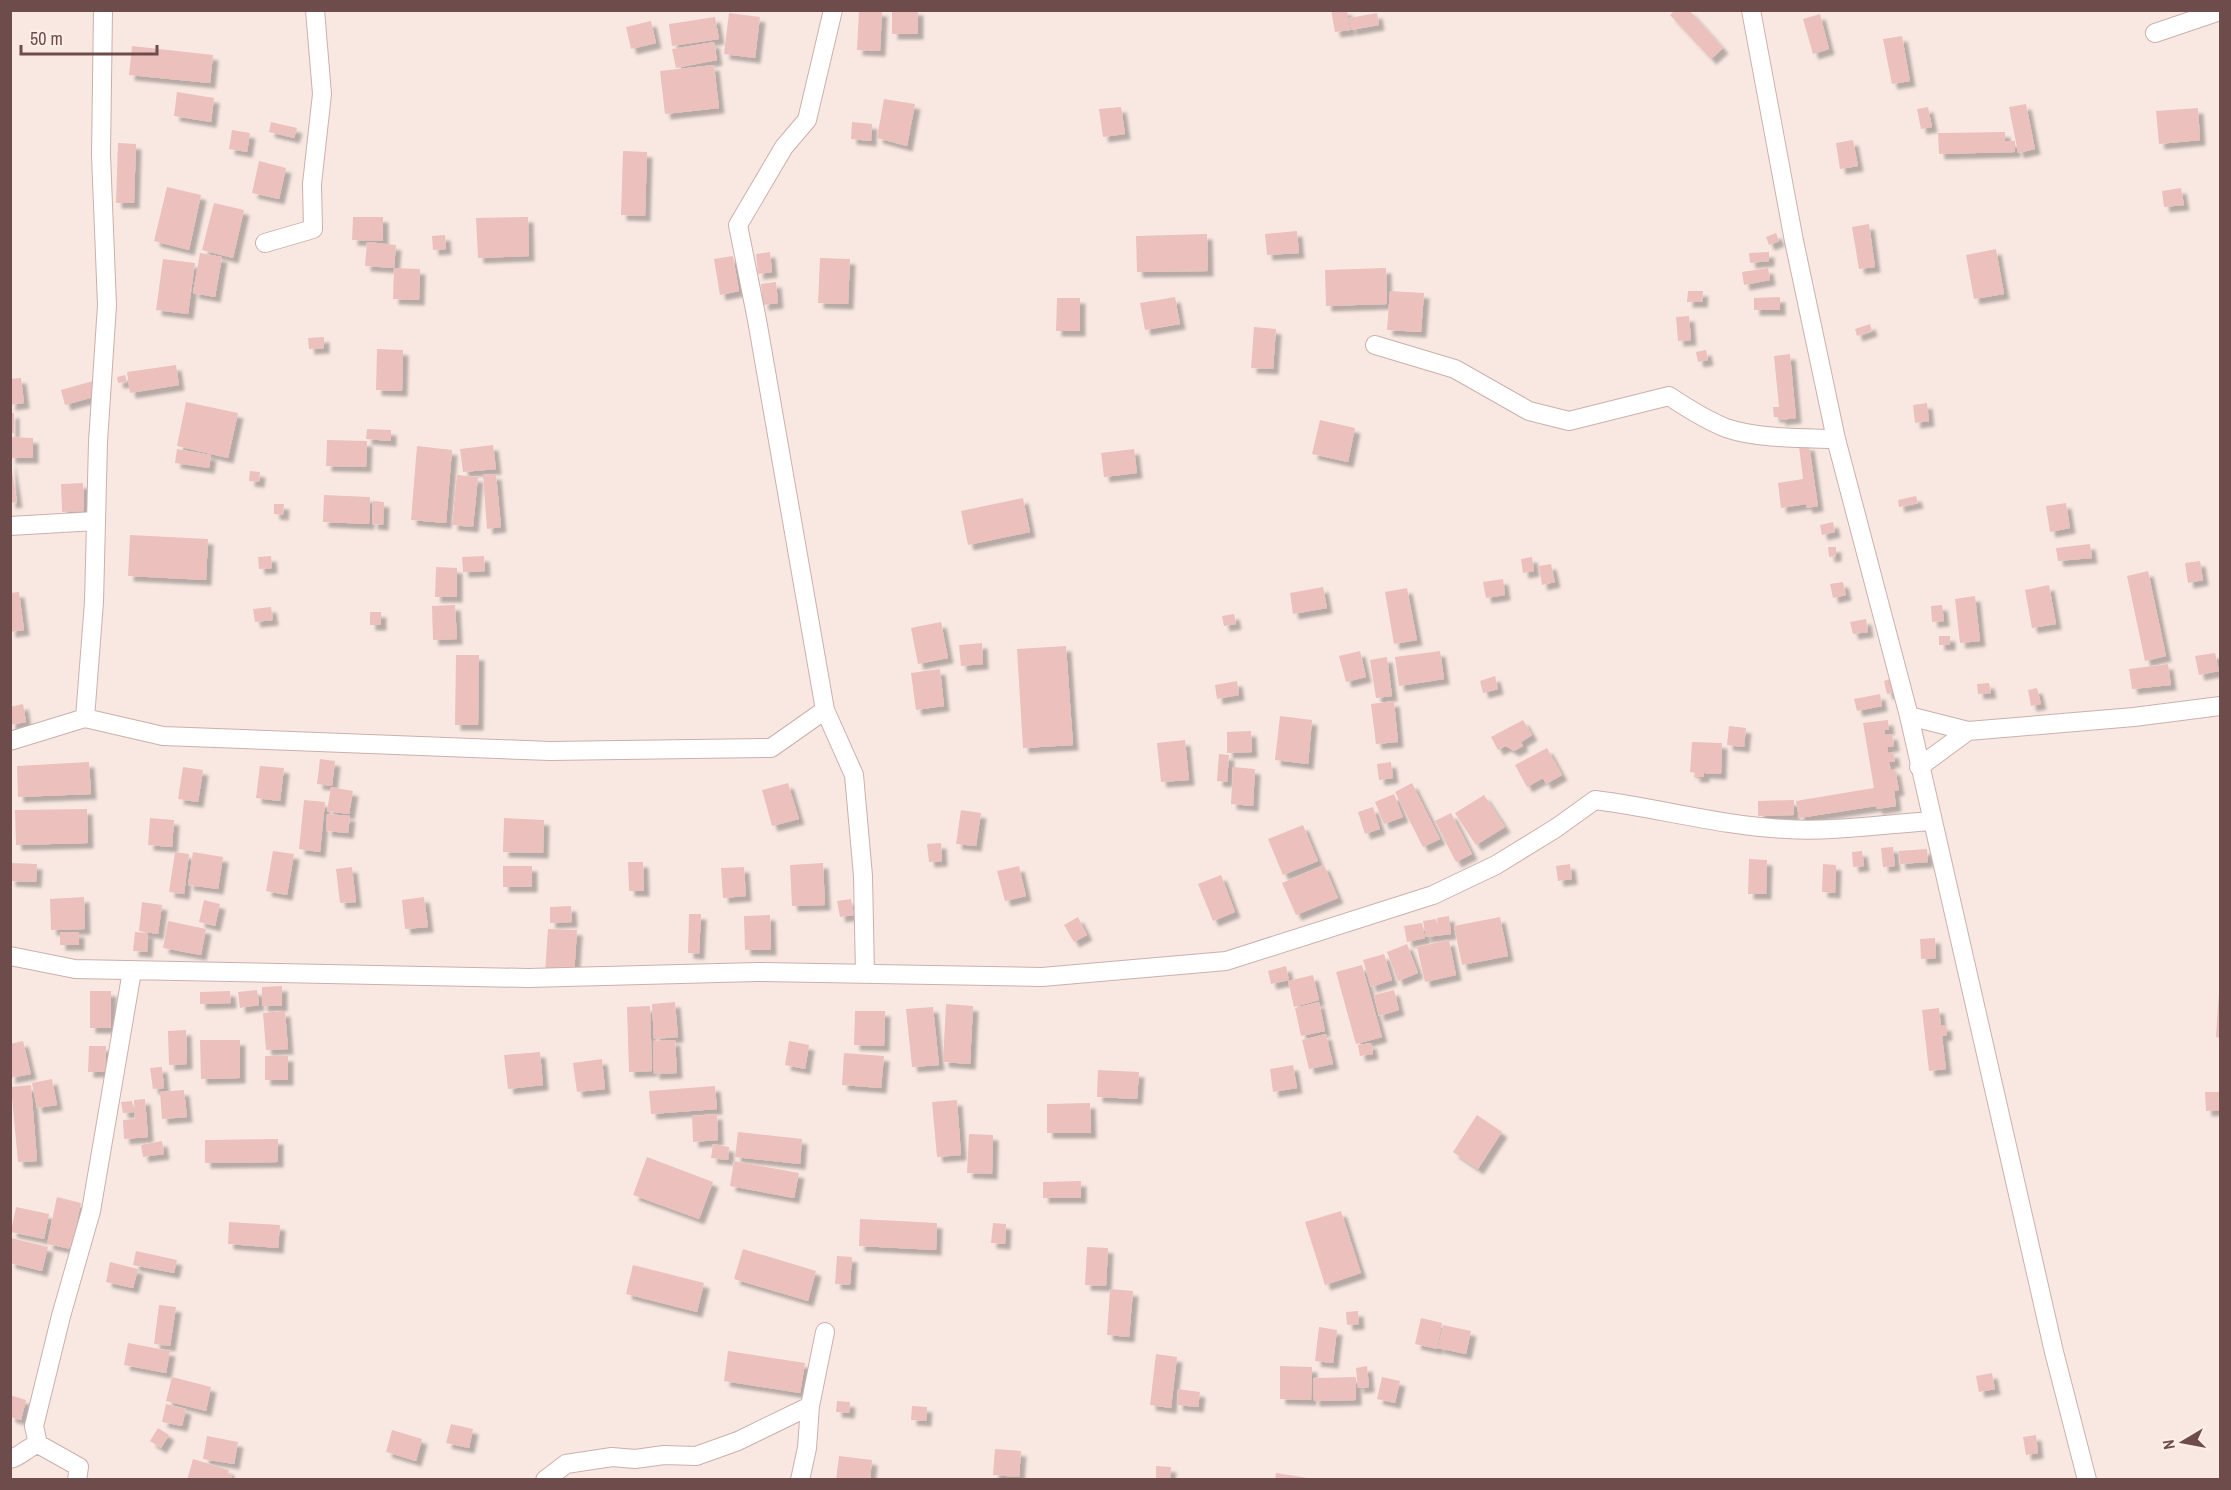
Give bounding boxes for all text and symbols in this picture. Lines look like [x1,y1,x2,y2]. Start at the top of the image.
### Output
scale bar [21,18,158,56]
text: 50 m [30,26,63,51]
north arrow [2153,1412,2213,1472]
text: N [2157,1438,2180,1451]

